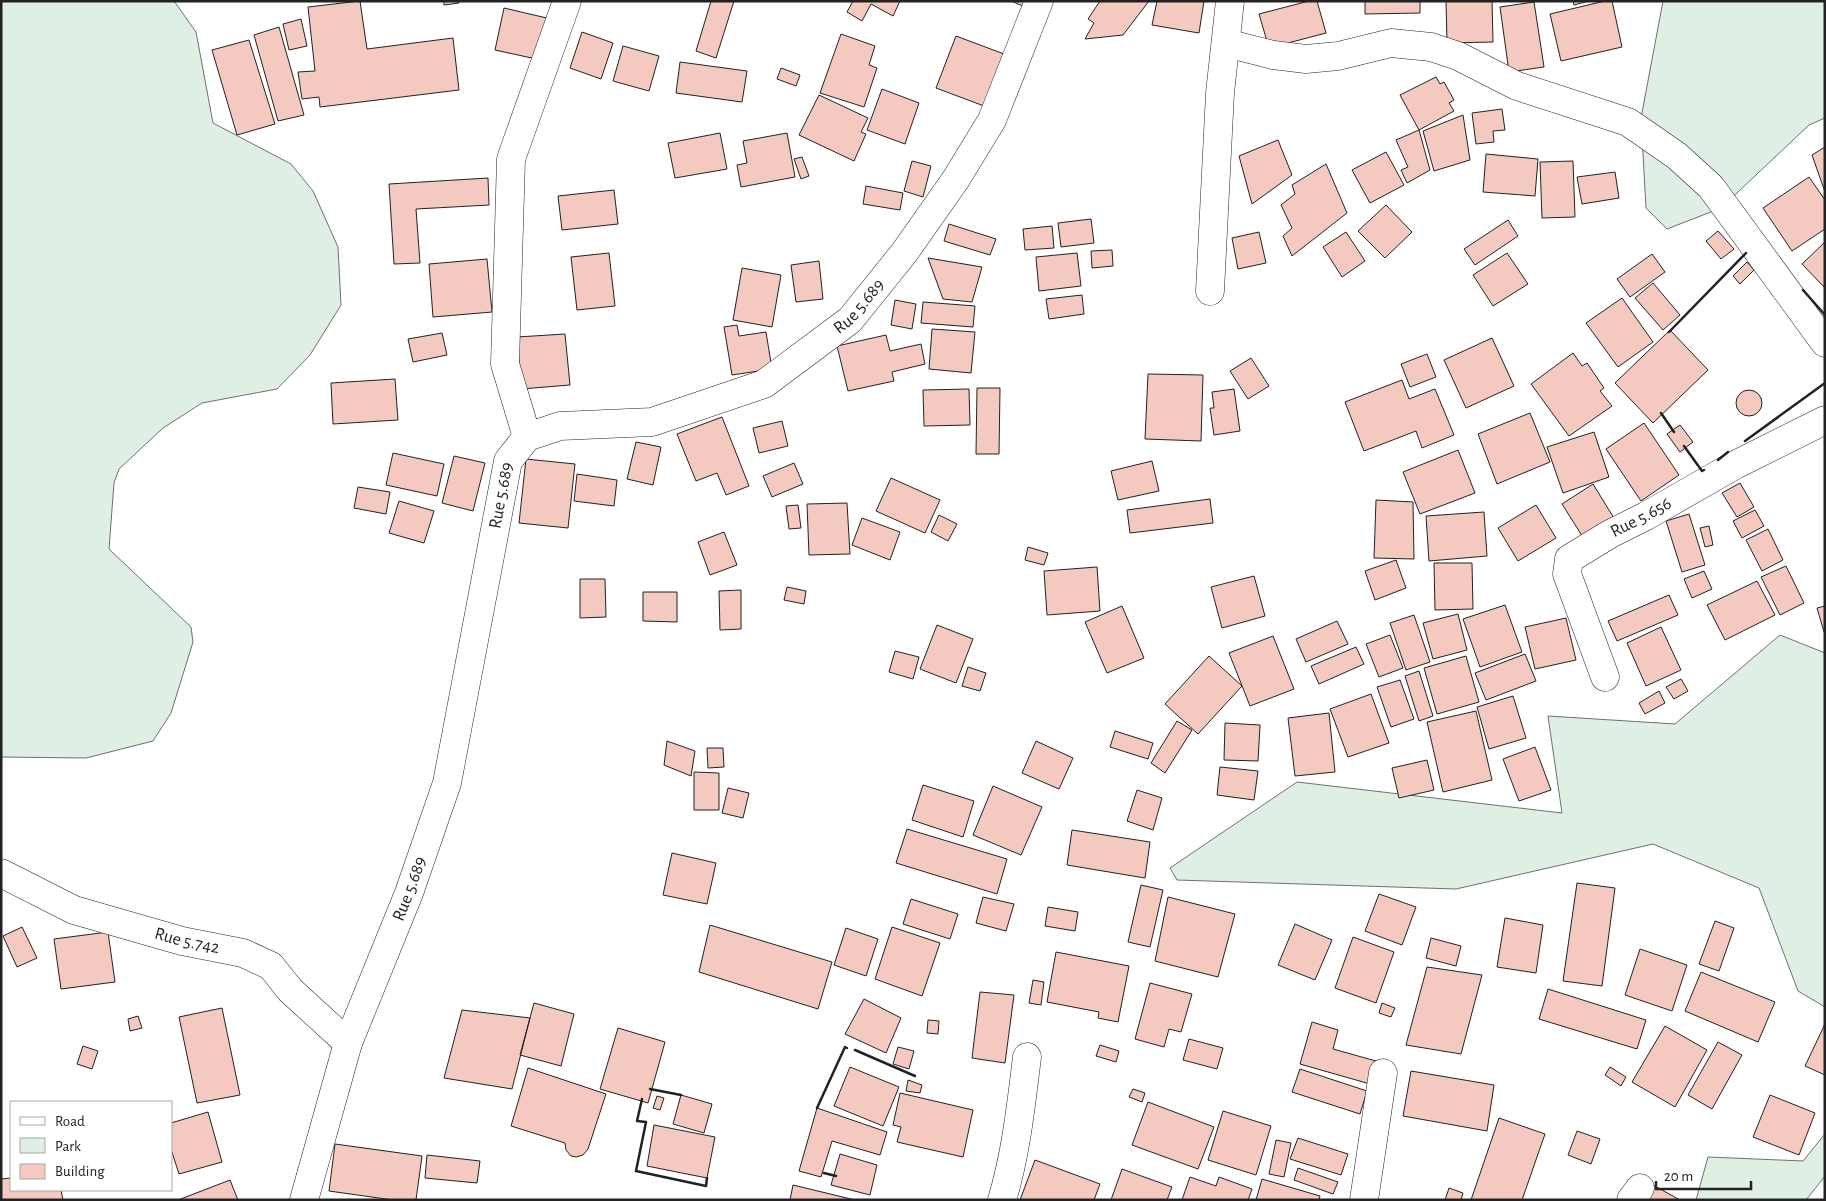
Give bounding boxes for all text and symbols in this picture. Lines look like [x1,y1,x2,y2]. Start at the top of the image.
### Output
street label: Rue 5.689 [830,276,888,338]
street label: Rue 5.689 [486,461,517,530]
street label: Rue 5.656 [1608,494,1675,541]
street label: Rue 5.689 [390,854,430,924]
street label: Rue 5.742 [152,925,221,957]
legend [10,1101,172,1191]
text: Road [55,1114,85,1129]
text: Park [55,1139,81,1154]
scale bar [1656,1158,1751,1190]
text: Building [55,1164,105,1179]
text: 20 m [1664,1169,1693,1184]

